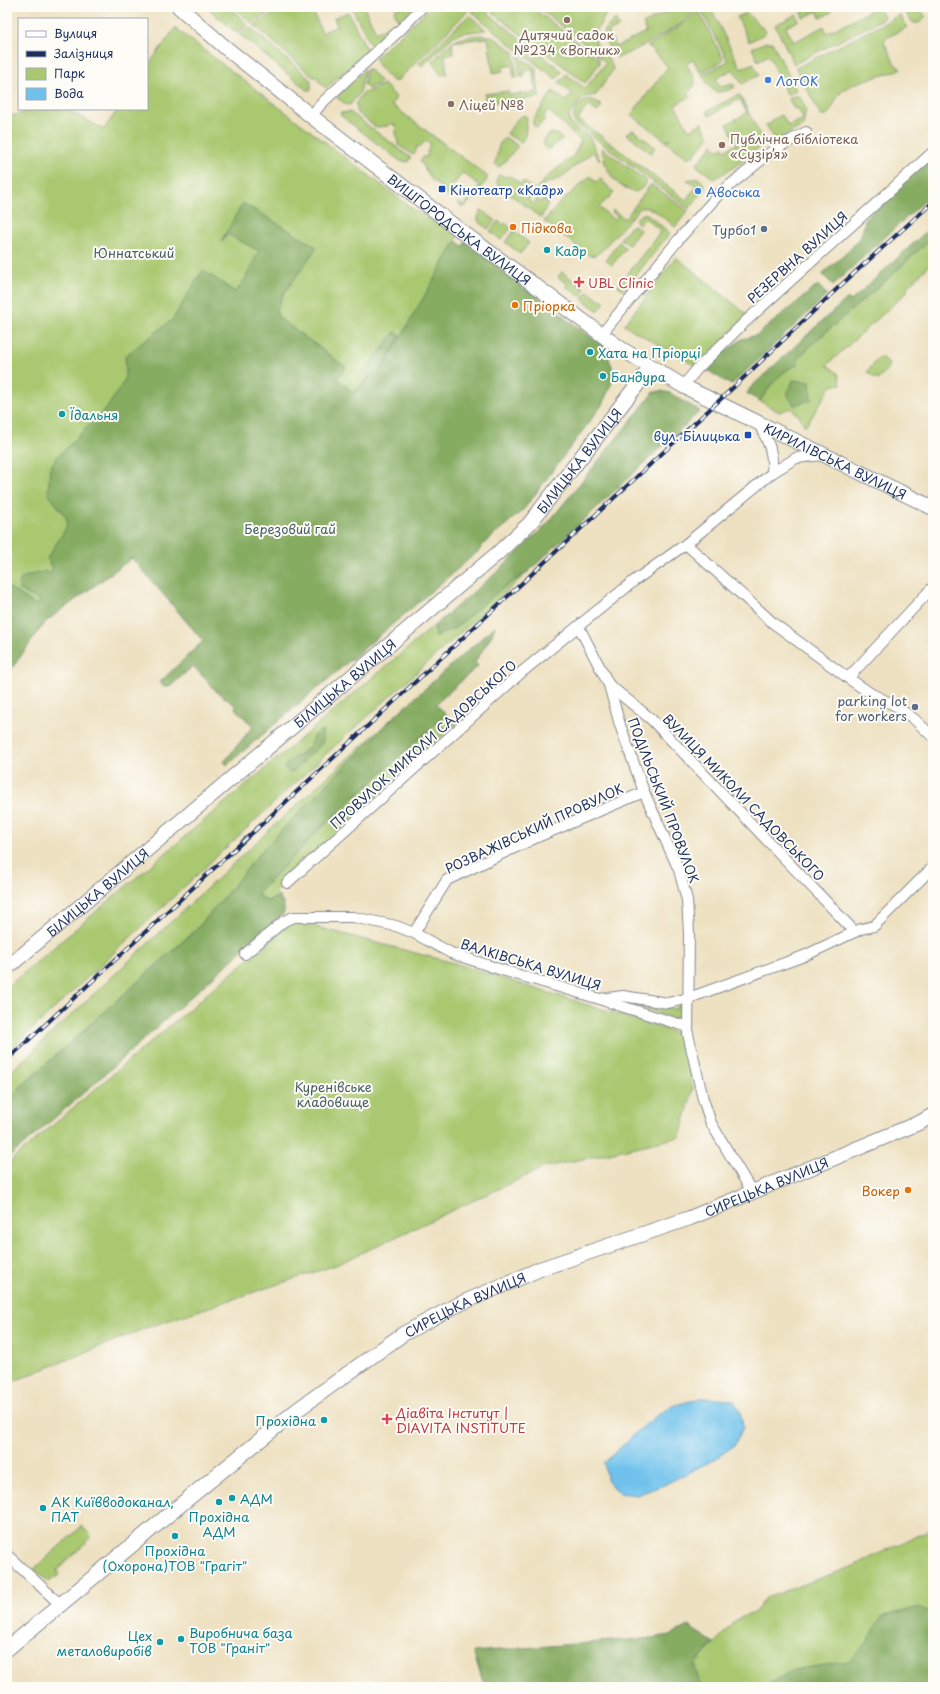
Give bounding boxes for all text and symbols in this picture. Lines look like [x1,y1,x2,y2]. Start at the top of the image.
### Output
marker: Дитячий садок №234 «Вогник» [562,15,572,25]
legend [18,18,148,110]
text: Вулиця [54,24,97,42]
place label: Дитячий садок №234 «Вогник» [514,25,620,59]
text: Залізниця [53,44,113,62]
text: Парк [54,64,86,82]
place label: ЛотОК [776,71,818,90]
marker: ЛотОК [763,75,773,85]
text: Вода [54,84,84,102]
place label: Ліцей №8 [459,95,524,114]
marker: Ліцей №8 [446,99,456,109]
place label: Публічна бібліотека «Сузір’я» [730,129,859,163]
marker: Публічна бібліотека «Сузір’я» [717,140,727,150]
street label: ВИШГОРОДСЬКА ВУЛИЦЯ [384,169,535,289]
place label: Кінотеатр «Кадр» [450,180,564,199]
place label: Авоська [706,182,761,201]
marker: Кінотеатр «Кадр» [437,184,447,194]
marker: Авоська [693,186,703,196]
street label: РЕЗЕРВНА ВУЛИЦЯ [743,207,851,307]
place label: Підкова [521,218,573,237]
place label: Турбо1 [712,220,756,239]
marker: Підкова [508,222,518,232]
marker: Турбо1 [759,224,769,234]
place label: Кадр [555,241,587,260]
park label: Юннатський [94,243,174,262]
marker: Кадр [542,245,552,255]
place label: UBL Clinic [588,273,654,292]
marker: UBL Clinic [573,276,585,288]
place label: Пріорка [523,296,577,315]
marker: Пріорка [510,300,520,310]
place label: Хата на Пріорці [598,343,701,362]
marker: Хата на Пріорці [585,347,595,357]
place label: Бандура [611,367,667,386]
marker: Бандура [598,371,608,381]
street label: БІЛИЦЬКА ВУЛИЦЯ [532,404,625,517]
place label: Їдальня [70,405,118,424]
marker: Їдальня [57,409,67,419]
street label: КИРИЛІВСЬКА ВУЛИЦЯ [761,418,910,503]
place label: вул. Білицька [653,426,741,445]
marker: вул. Білицька [743,430,753,440]
park label: Березовий гай [244,519,336,538]
street label: БІЛИЦЬКА ВУЛИЦЯ [289,634,400,731]
street label: ПРОВУЛОК МИКОЛИ САДОВСЬКОГО [326,655,520,833]
place label: parking lot for workers [835,691,907,725]
marker: parking lot for workers [910,702,920,712]
street label: ВУЛИЦЯ МИКОЛИ САДОВСЬКОГО [659,709,829,885]
street label: ПОДІЛЬСЬКИЙ ПРОВУЛОК [624,715,704,885]
street label: РОЗВАЖІВСЬКИЙ ПРОВУЛОК [442,778,626,878]
street label: БІЛИЦЬКА ВУЛИЦЯ [42,843,152,941]
street label: ВАЛКІВСЬКА ВУЛИЦЯ [459,934,603,994]
park label: Куренівське кладовище [294,1077,372,1111]
street label: СИРЕЦЬКА ВУЛИЦЯ [701,1152,831,1221]
place label: Вокер [862,1181,900,1200]
marker: Вокер [903,1185,913,1195]
street label: СИРЕЦЬКА ВУЛИЦЯ [401,1267,529,1341]
place label: Діавіта Інститут | DIAVITA INSTITUTE [395,1403,526,1437]
place label: Прохідна [256,1411,317,1430]
marker: Діавіта Інститут | DIAVITA INSTITUTE [381,1413,393,1425]
marker: Прохідна [319,1415,329,1425]
place label: АДМ [240,1489,273,1508]
place label: АК Київводоканал, ПАТ [51,1492,174,1526]
marker: АДМ [227,1493,237,1503]
marker: Прохідна АДМ [214,1497,224,1507]
marker: АК Київводоканал, ПАТ [38,1503,48,1513]
place label: Прохідна АДМ [189,1507,250,1541]
marker: Прохідна (Охорона)ТОВ "Грагіт" [170,1531,180,1541]
place label: Прохідна (Охорона)ТОВ "Грагіт" [103,1541,247,1575]
place label: Виробнича база ТОВ "Граніт" [189,1623,294,1657]
place label: Цех металовиробів [57,1626,152,1660]
marker: Виробнича база ТОВ "Граніт" [176,1634,186,1644]
marker: Цех металовиробів [155,1637,165,1647]

